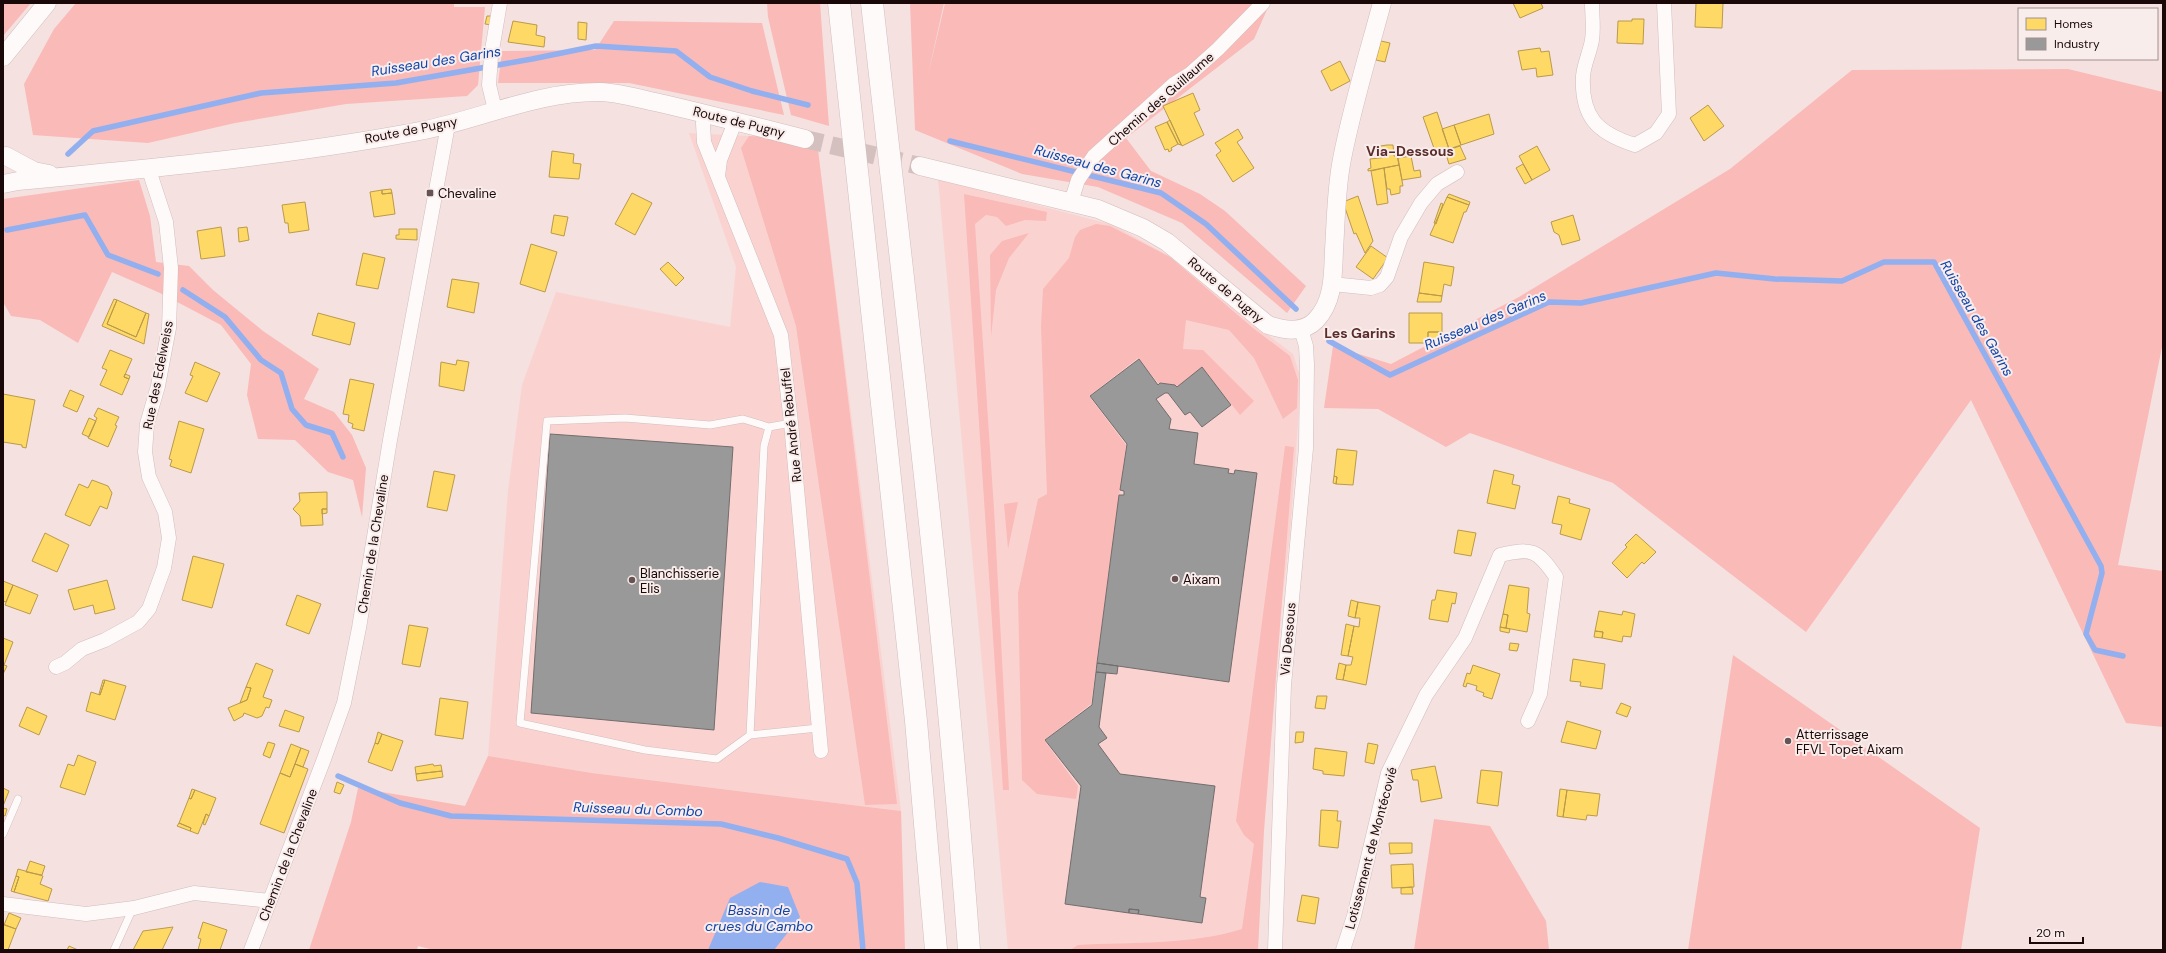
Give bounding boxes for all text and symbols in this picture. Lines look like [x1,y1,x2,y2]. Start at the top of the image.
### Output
legend [2018,8,2158,60]
text: Homes [2054,16,2093,32]
text: Industry [2054,36,2100,52]
water label: Ruisseau des Garins [370,42,502,80]
street label: Chemin des Guillaume [1104,48,1218,150]
street label: Route de Pugny [691,102,787,142]
street label: Route de Pugny [363,113,459,147]
water label: Ruisseau des Garins [1032,140,1164,192]
district label: Via-Dessous [1366,142,1454,160]
place label: Chevaline [438,185,496,202]
marker: Chevaline [425,188,435,198]
street label: Route de Pugny [1185,253,1267,327]
water label: Ruisseau des Garins [1936,257,2018,379]
water label: Ruisseau des Garins [1421,286,1549,354]
street label: Rue des Edelweiss [139,319,177,431]
district label: Les Garins [1324,324,1396,342]
street label: Rue André Rebuffel [777,367,805,483]
street label: Chemin de la Chevaline [354,473,392,615]
place label: Blanchisserie Elis [640,565,719,597]
place label: Aixam [1183,571,1220,588]
marker: Aixam [1170,574,1180,584]
marker: Blanchisserie Elis [627,575,637,585]
street label: Via Dessous [1276,602,1300,676]
place label: Atterrissage FFVL Topet Aixam [1796,726,1903,758]
marker: Atterrissage FFVL Topet Aixam [1783,736,1793,746]
street label: Lotissement de Montécovié [1341,765,1401,931]
street label: Chemin de la Chevaline [255,786,321,924]
water label: Ruisseau du Combo [573,798,703,820]
water label: Bassin de crues du Cambo [705,901,813,935]
scale bar [2030,919,2083,945]
text: 20 m [2036,925,2065,941]

